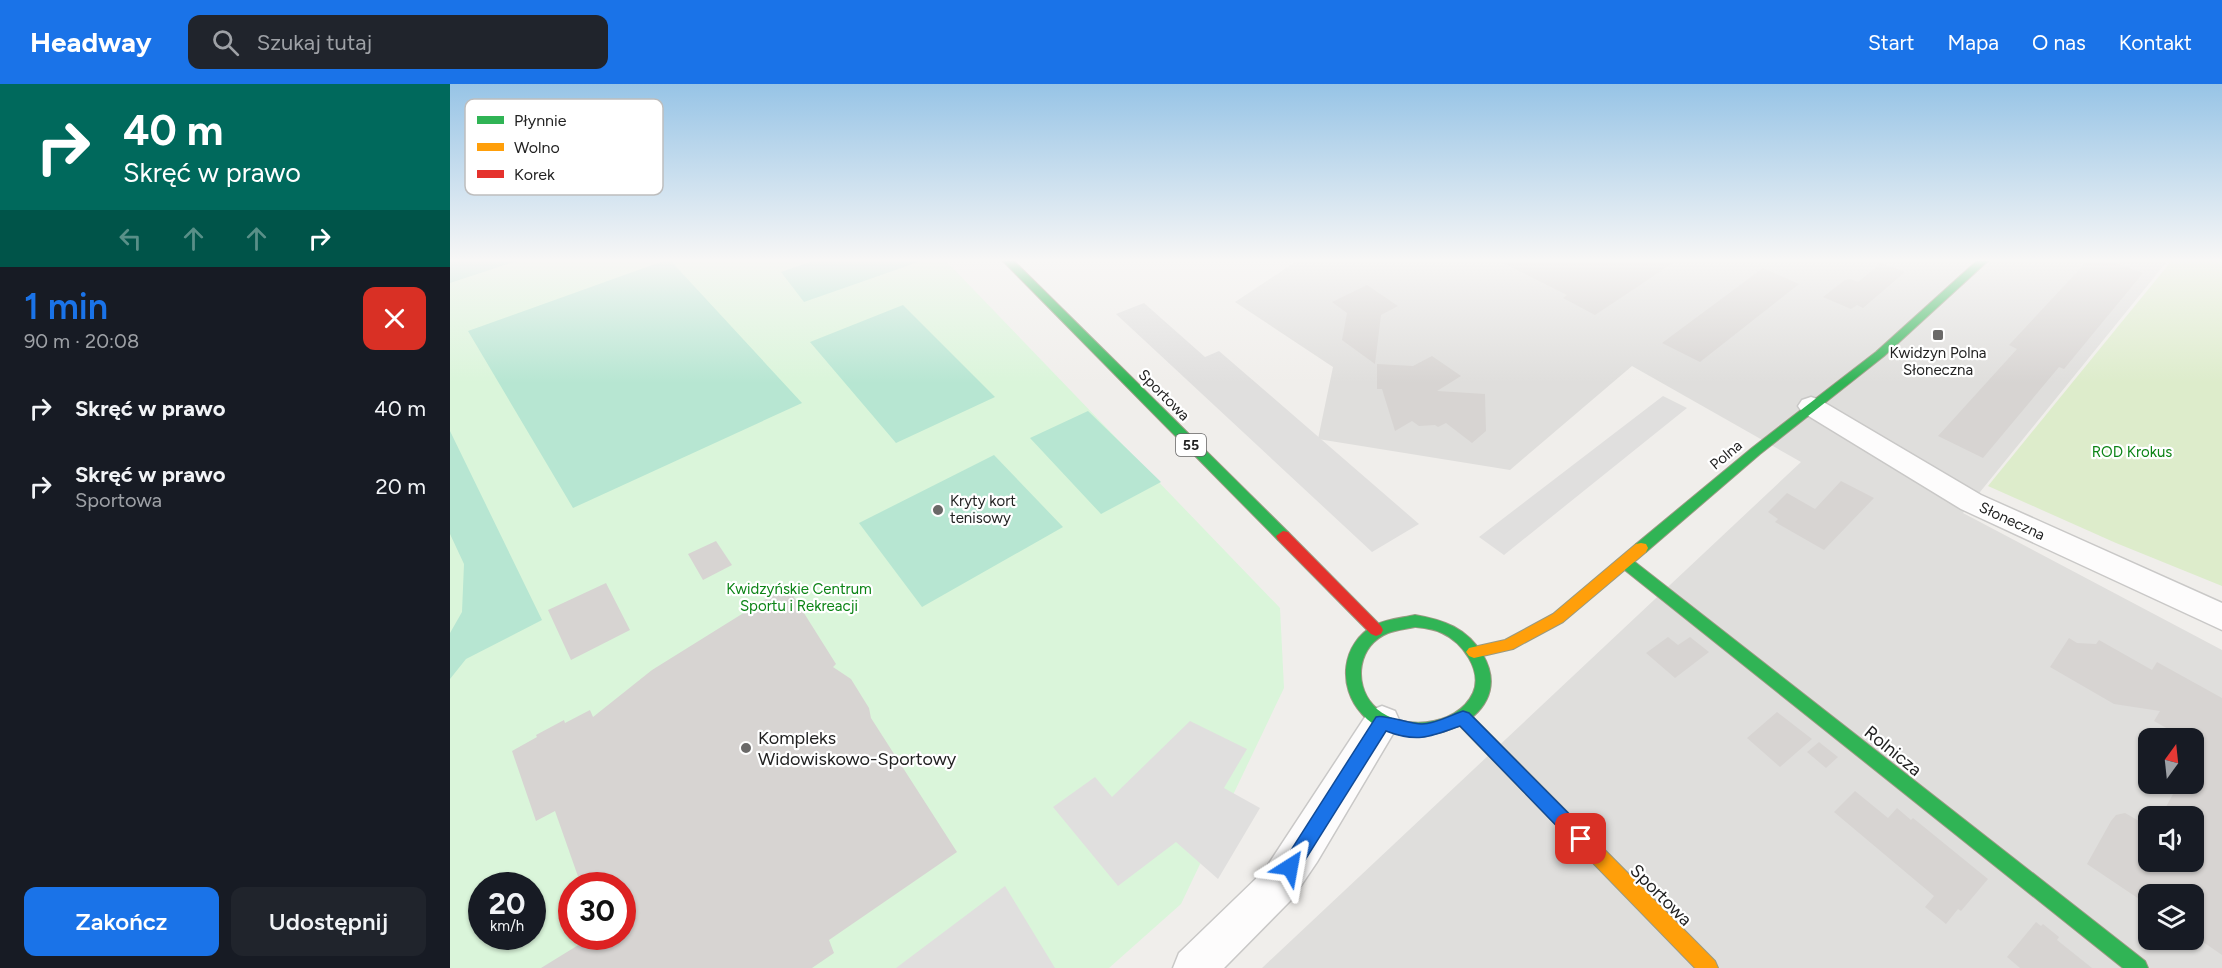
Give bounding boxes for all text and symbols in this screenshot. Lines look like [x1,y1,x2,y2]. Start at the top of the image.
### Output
search box [188,15,608,69]
text: Headway [30,25,152,59]
icon: search [209,26,242,59]
text: Szukaj tutaj [257,29,372,56]
text: Start [1868,30,1914,55]
text: Mapa [1947,30,1999,55]
text: O nas [2032,30,2086,55]
text: Kontakt [2119,30,2192,55]
legend [465,99,663,195]
text: 40 m [123,105,223,156]
icon: right [24,108,102,186]
text: Płynnie [514,111,567,130]
text: Wolno [514,138,560,157]
text: Skręć w prawo [123,156,301,189]
text: Korek [514,165,555,184]
icon: left [114,222,147,255]
icon: ahead [177,222,210,255]
icon: ahead [240,222,273,255]
icon: right [303,222,336,255]
text: 1 min [24,285,108,328]
button: close [363,287,426,350]
marker: Kwidzyn Polna Słoneczna [1931,328,1945,342]
text: 90 m · 20:08 [24,329,139,353]
place label: Kwidzyn Polna Słoneczna [1890,344,1986,379]
street label: Sportowa [1135,366,1193,424]
icon: right [24,392,57,425]
text: Skręć w prawo [75,395,225,422]
text: 40 m [374,395,426,422]
road number: 55 [1176,434,1206,456]
street label: Polna [1706,436,1746,474]
park label: ROD Krokus [2092,443,2172,461]
text: Skręć w prawo [75,461,225,488]
icon: right [24,470,57,503]
text: 20 m [375,473,426,500]
text: Sportowa [75,488,162,512]
place label: Kryty kort tenisowy [950,492,1016,527]
street label: Słoneczna [1976,498,2048,544]
marker: Kryty kort tenisowy [931,503,945,517]
park label: Kwidzyńskie Centrum Sportu i Rekreacji [726,580,872,615]
street label: Rolnicza [1860,721,1926,781]
place label: Kompleks Widowiskowo-Sportowy [758,727,957,770]
north arrow [2138,728,2204,794]
map controls [2138,728,2204,950]
marker: Kompleks Widowiskowo-Sportowy [739,741,753,755]
button: sound [2138,806,2204,872]
pin [1555,813,1606,864]
icon: arrive [1564,822,1597,855]
position arrow [1258,835,1322,899]
street label: Sportowa [1626,860,1696,930]
speed limit sign: 30 [558,872,636,950]
button: layers [2138,884,2204,950]
text: 20 [489,885,525,922]
button: Zakończ [24,887,219,956]
button: Udostępnij [231,887,426,956]
text: km/h [490,917,524,935]

